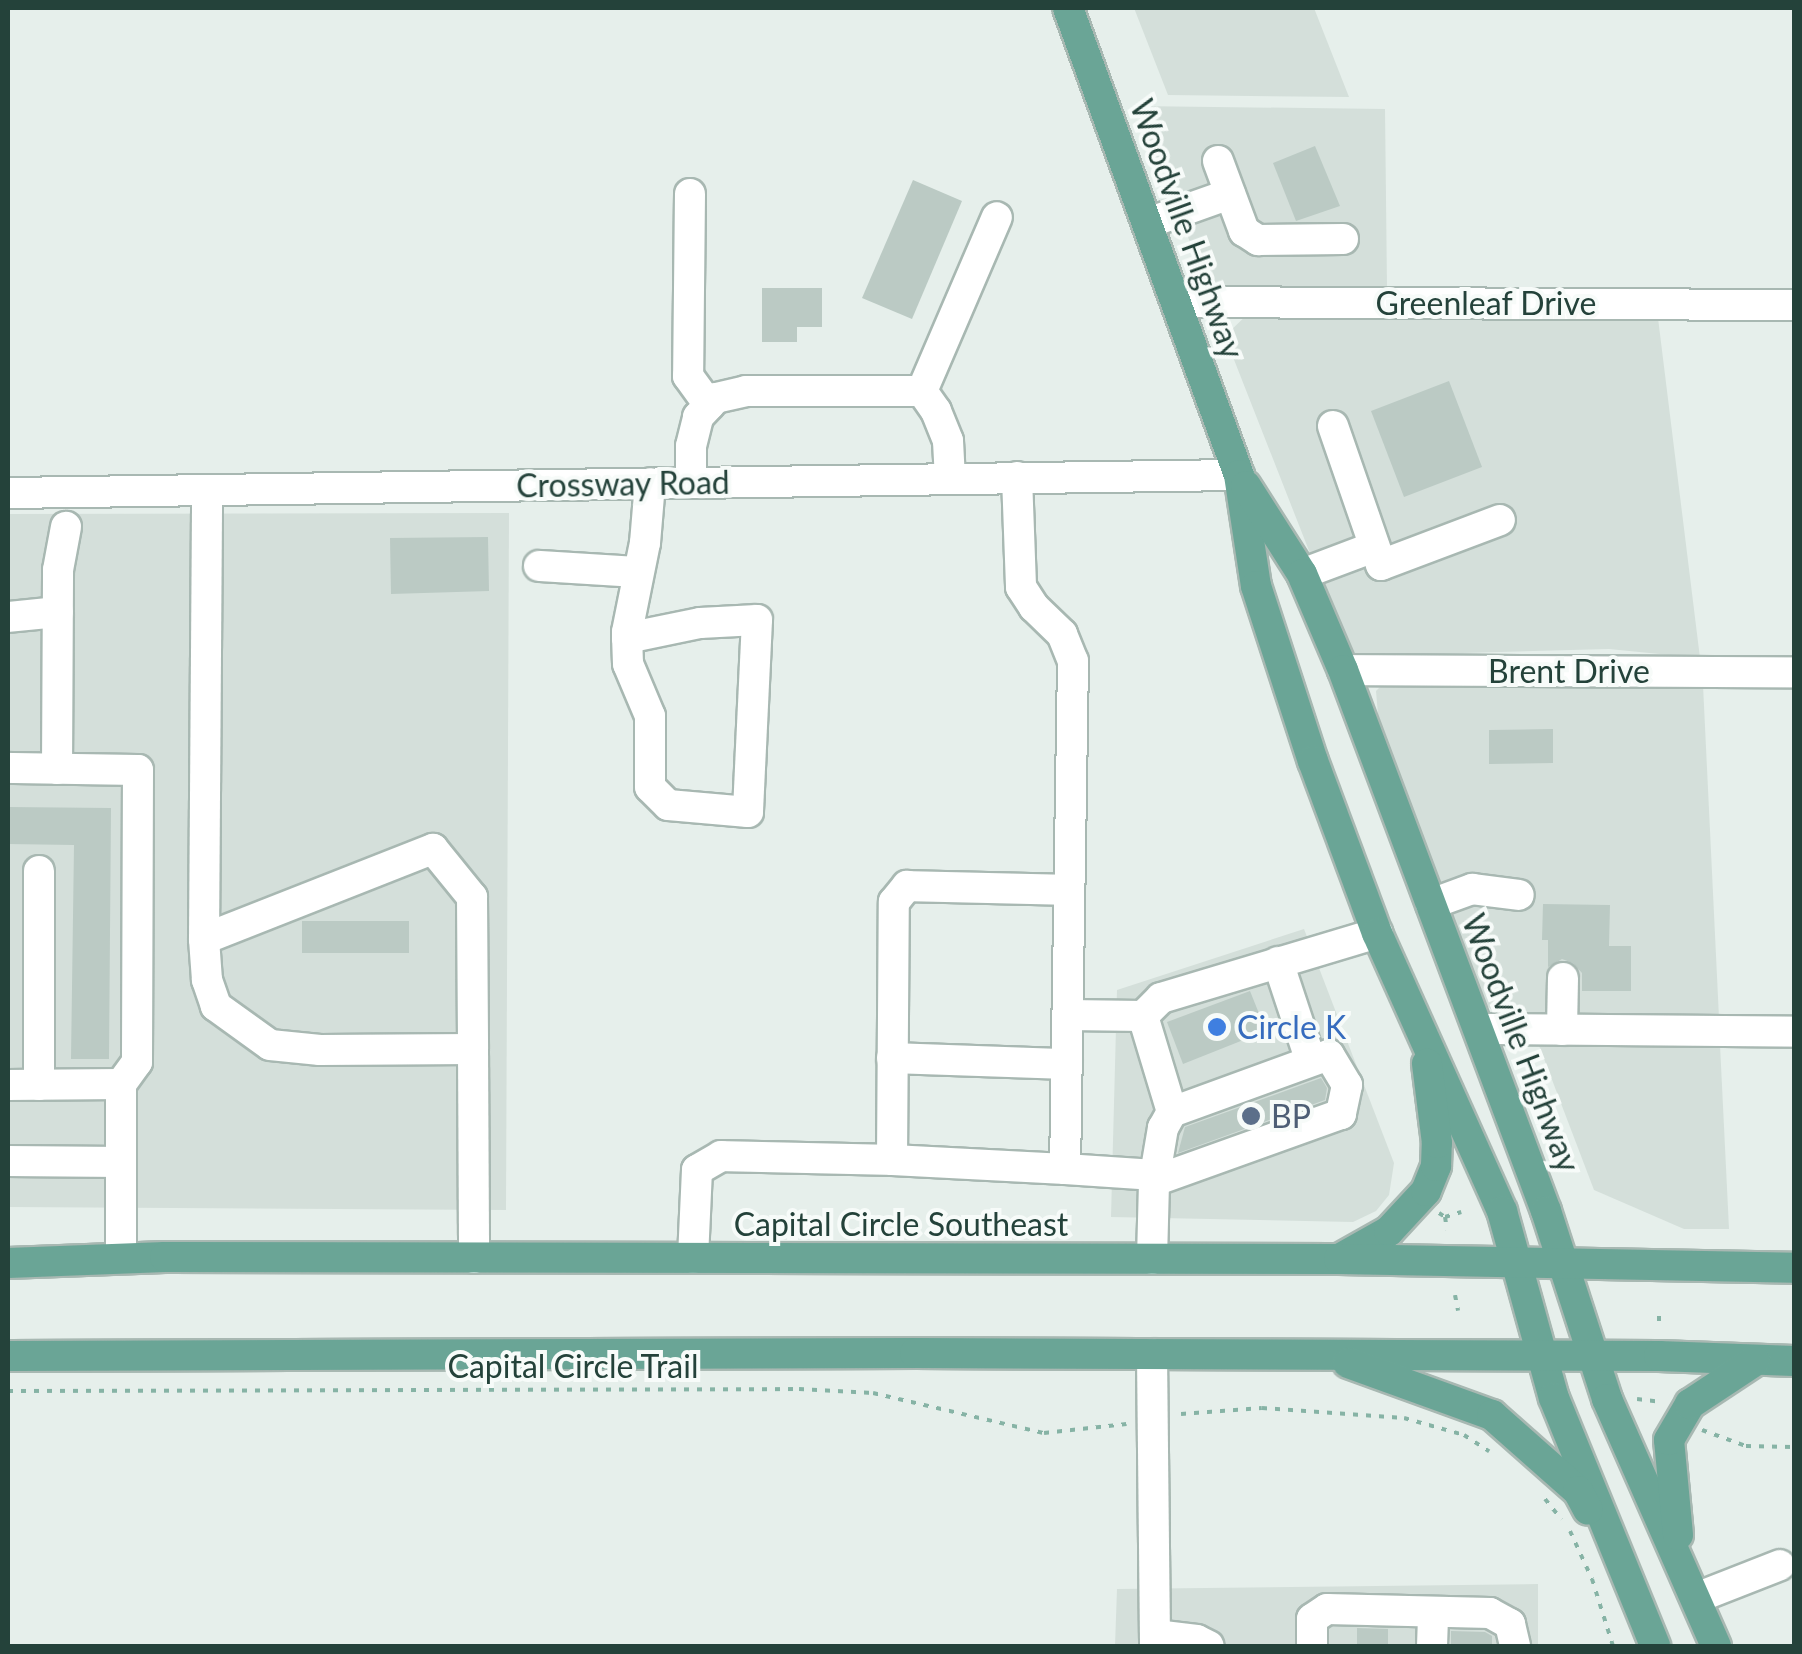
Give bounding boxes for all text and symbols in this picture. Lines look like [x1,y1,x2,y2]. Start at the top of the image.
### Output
street label: Woodville Highway [1122,94,1252,364]
street label: Greenleaf Drive [1375,284,1597,322]
street label: Crossway Road [516,463,730,505]
street label: Brent Drive [1488,652,1650,690]
street label: Woodville Highway [1454,909,1588,1177]
place label: Circle K [1237,1008,1346,1046]
marker: Circle K [1206,1016,1228,1038]
place label: BP [1271,1097,1311,1135]
marker: BP [1240,1105,1262,1127]
street label: Capital Circle Southeast [734,1205,1068,1243]
street label: Capital Circle Trail [447,1347,699,1385]

